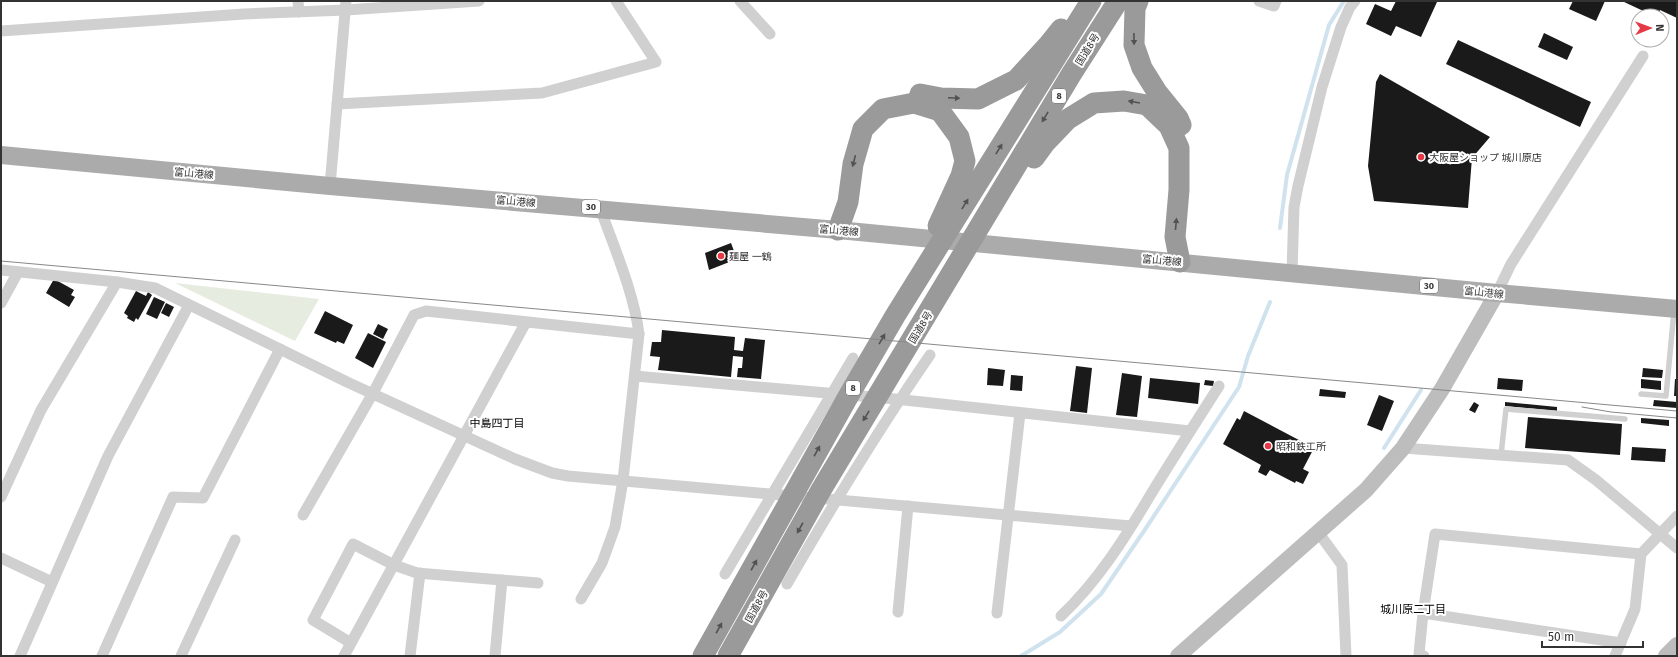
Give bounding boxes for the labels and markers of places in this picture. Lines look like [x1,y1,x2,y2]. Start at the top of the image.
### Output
marker: 大阪屋ショップ 城川原店 [1416,152,1426,162]
place label: 大阪屋ショップ 城川原店 [1429,152,1542,164]
marker: 麺屋 一鶴 [716,251,726,261]
place label: 麺屋 一鶴 [729,251,772,263]
marker: 昭和鉄工所 [1263,441,1273,451]
place label: 昭和鉄工所 [1276,441,1326,453]

